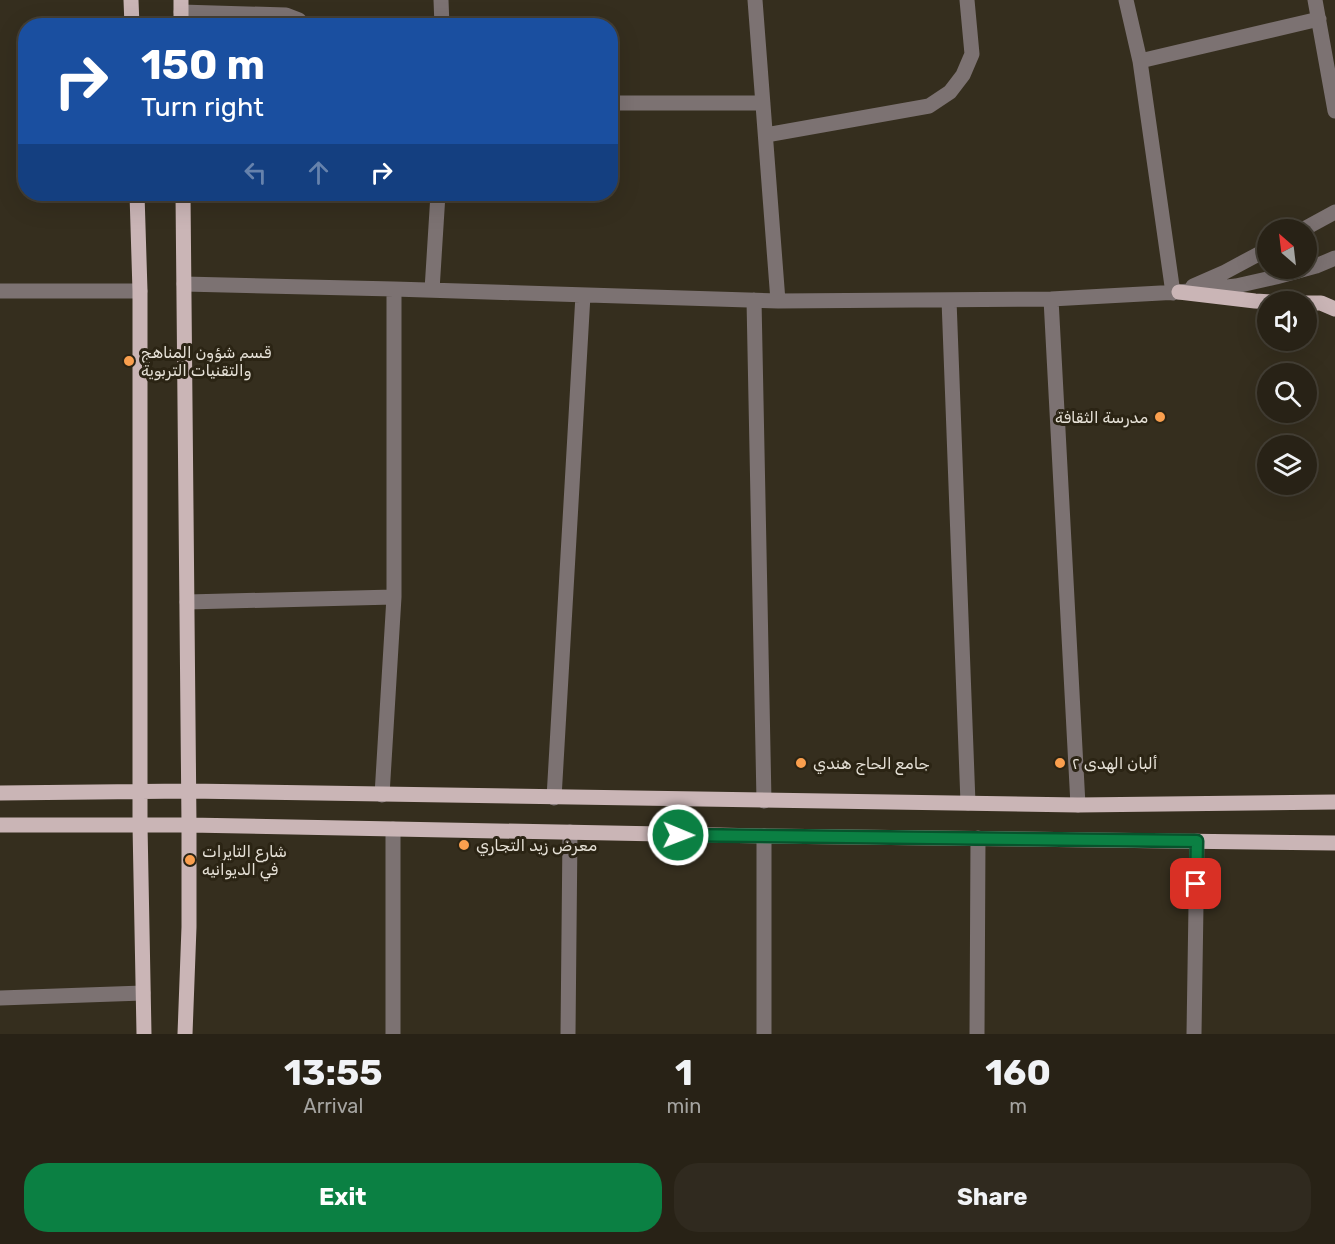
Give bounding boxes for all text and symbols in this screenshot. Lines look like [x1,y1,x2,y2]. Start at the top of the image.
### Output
text: 150 m [141,40,265,90]
icon: right [42,42,120,120]
text: Turn right [141,91,264,123]
icon: left [239,156,272,189]
icon: ahead [302,156,335,189]
icon: right [365,156,398,189]
north arrow [1257,219,1317,279]
map controls [1257,219,1317,495]
button: sound [1257,291,1317,351]
place label: قسم شؤون المناهج والتقنيات التربوية [141,343,272,381]
marker: قسم شؤون المناهج والتقنيات التربوية [122,354,136,368]
button: search [1257,363,1317,423]
place label: مدرسة الثقافة [1055,408,1148,428]
marker: مدرسة الثقافة [1153,410,1167,424]
button: layers [1257,435,1317,495]
place label: جامع الحاج هندي [813,754,930,775]
place label: ألبان الهدى ٢ [1072,754,1157,774]
marker: جامع الحاج هندي [794,756,808,770]
marker: ألبان الهدى ٢ [1053,756,1067,770]
position arrow [646,803,710,867]
place label: معرض زيد التجاري [476,836,597,857]
marker: معرض زيد التجاري [457,838,471,852]
place label: شارع التايرات في الديوانيه [202,842,287,882]
marker: شارع التايرات في الديوانيه [183,853,197,867]
pin [1170,858,1221,909]
icon: arrive [1179,867,1212,900]
text: 13:55 [284,1051,383,1094]
text: 1 [675,1051,693,1094]
text: 160 [985,1051,1051,1094]
text: Arrival [303,1094,363,1118]
text: min [667,1094,701,1118]
text: m [1009,1094,1027,1118]
button: Exit [24,1163,662,1232]
button: Share [674,1163,1311,1232]

